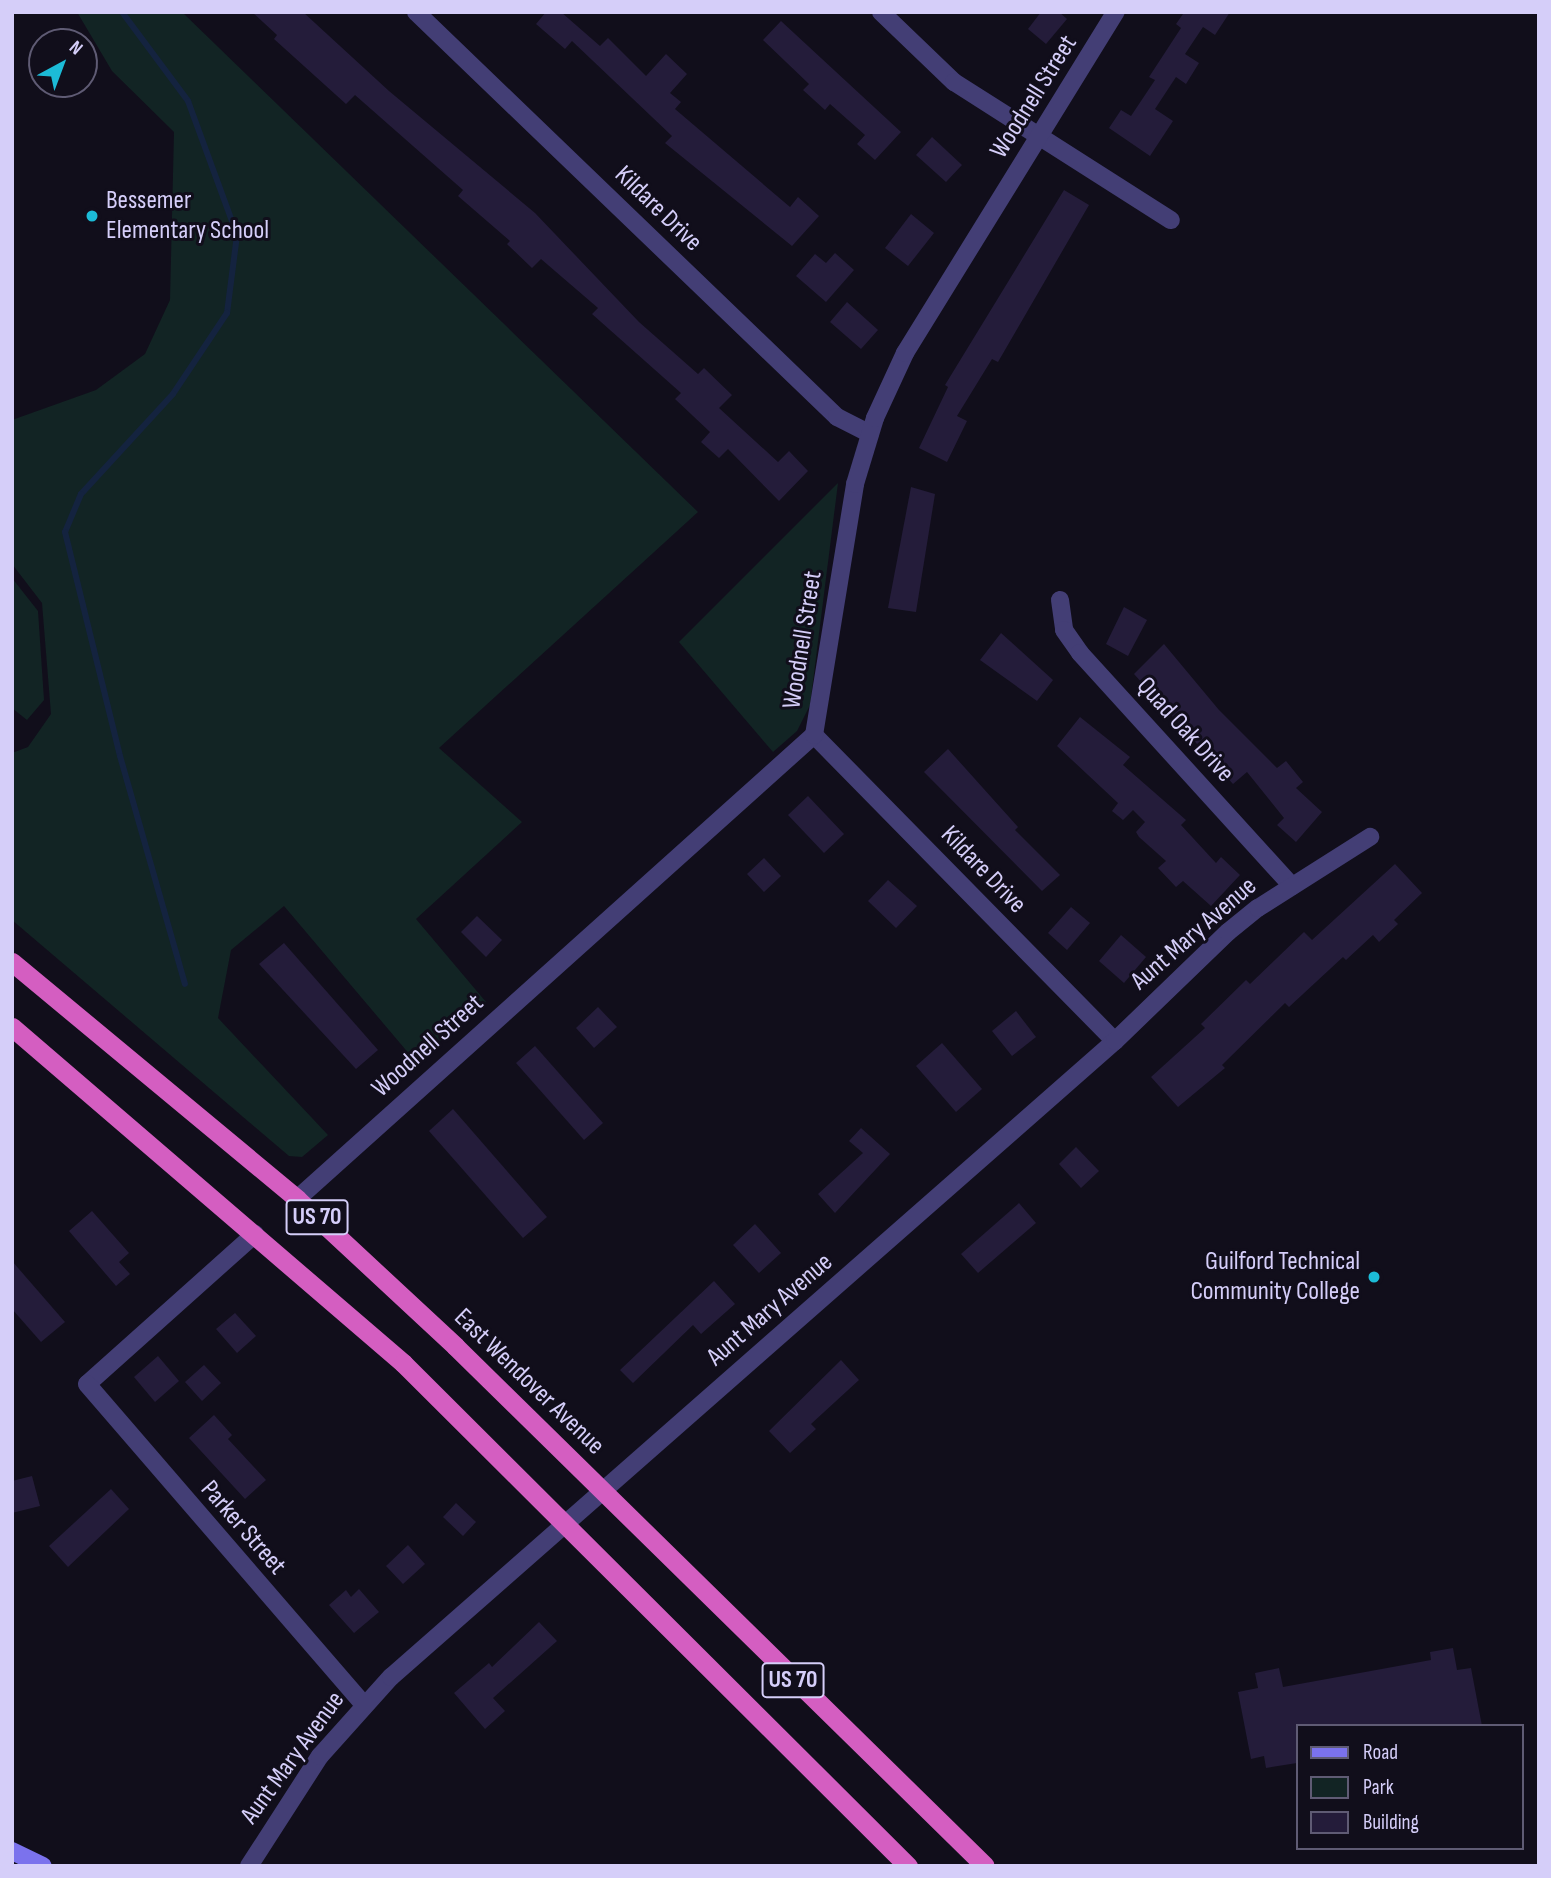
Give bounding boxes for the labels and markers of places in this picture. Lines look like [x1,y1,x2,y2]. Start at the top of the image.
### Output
place label: Bessemer Elementary School [106,185,269,246]
marker: Bessemer Elementary School [84,208,100,224]
place label: Guilford Technical Community College [1190,1246,1360,1308]
marker: Guilford Technical Community College [1366,1269,1382,1285]

